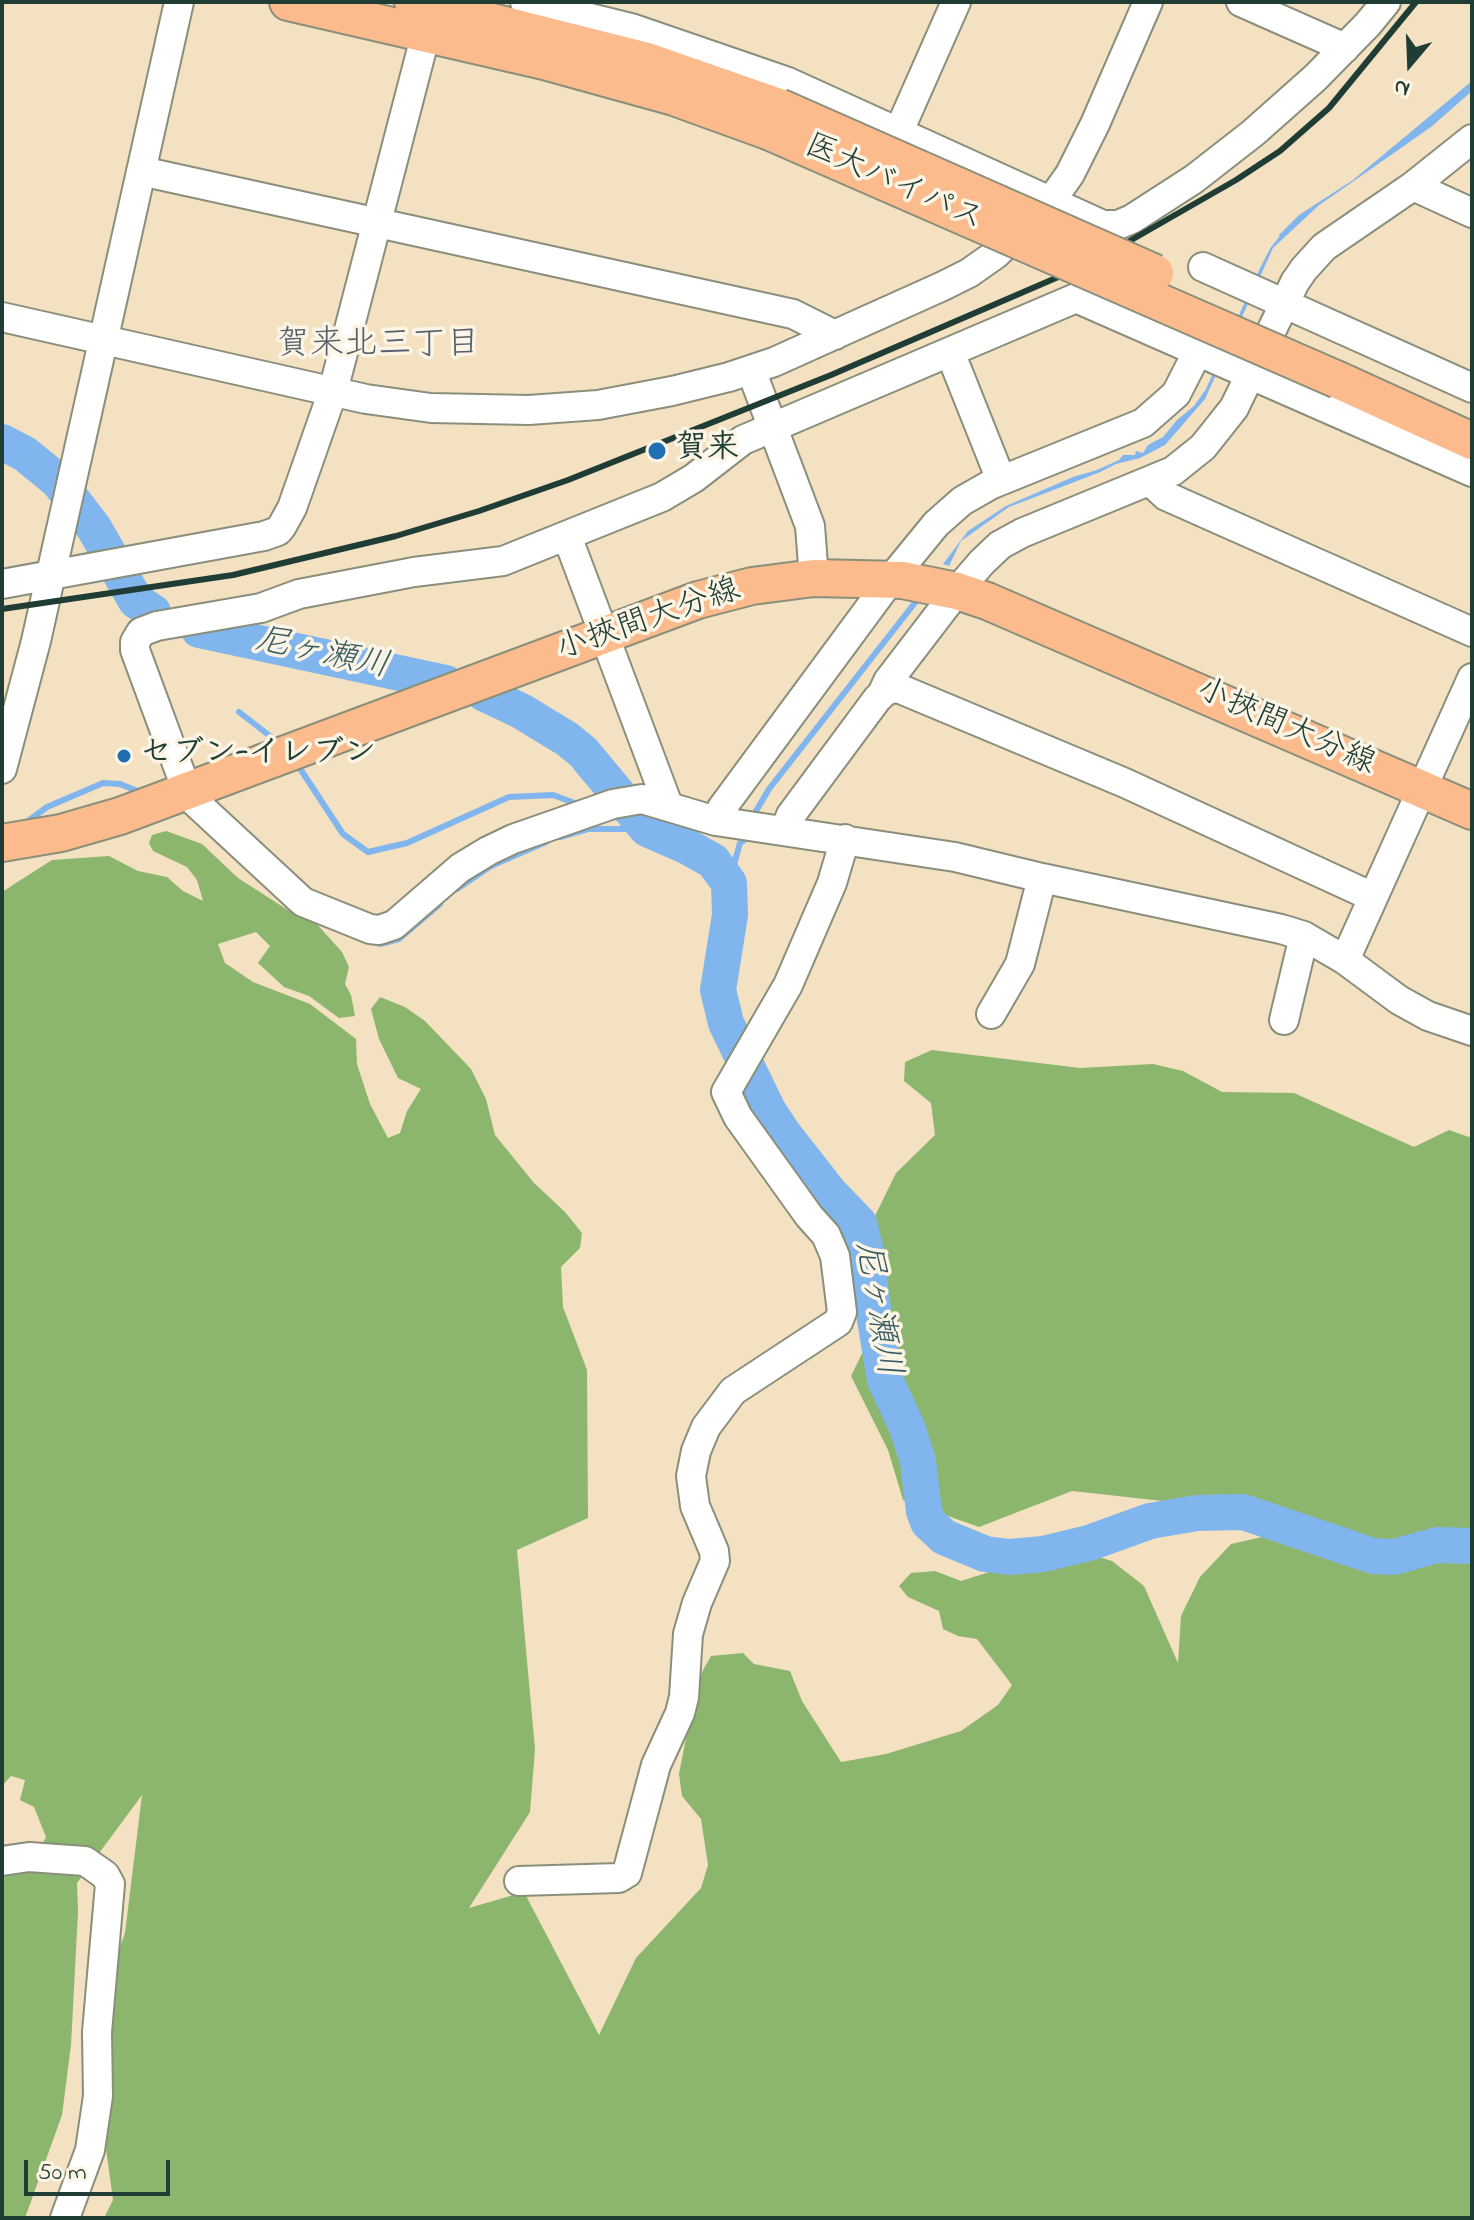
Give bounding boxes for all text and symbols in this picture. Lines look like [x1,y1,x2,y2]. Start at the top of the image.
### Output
north arrow [1370,24,1450,104]
text: N [1390,69,1414,104]
street label: 医大バイパス [797,128,989,242]
district label: 賀来北三丁目 [276,327,480,367]
place label: 賀来 [675,432,739,470]
marker: 賀来 [646,440,668,462]
street label: 小挾間大分線 [552,573,746,671]
water label: 尼ヶ瀬川 [251,622,393,690]
street label: 小挾間大分線 [1189,672,1381,786]
place label: セブン-イレブン [140,737,376,775]
marker: セブン-イレブン [115,747,133,765]
water label: 尼ヶ瀬川 [843,1238,907,1380]
scale bar [28,2144,174,2194]
text: 50 m [38,2156,87,2191]

